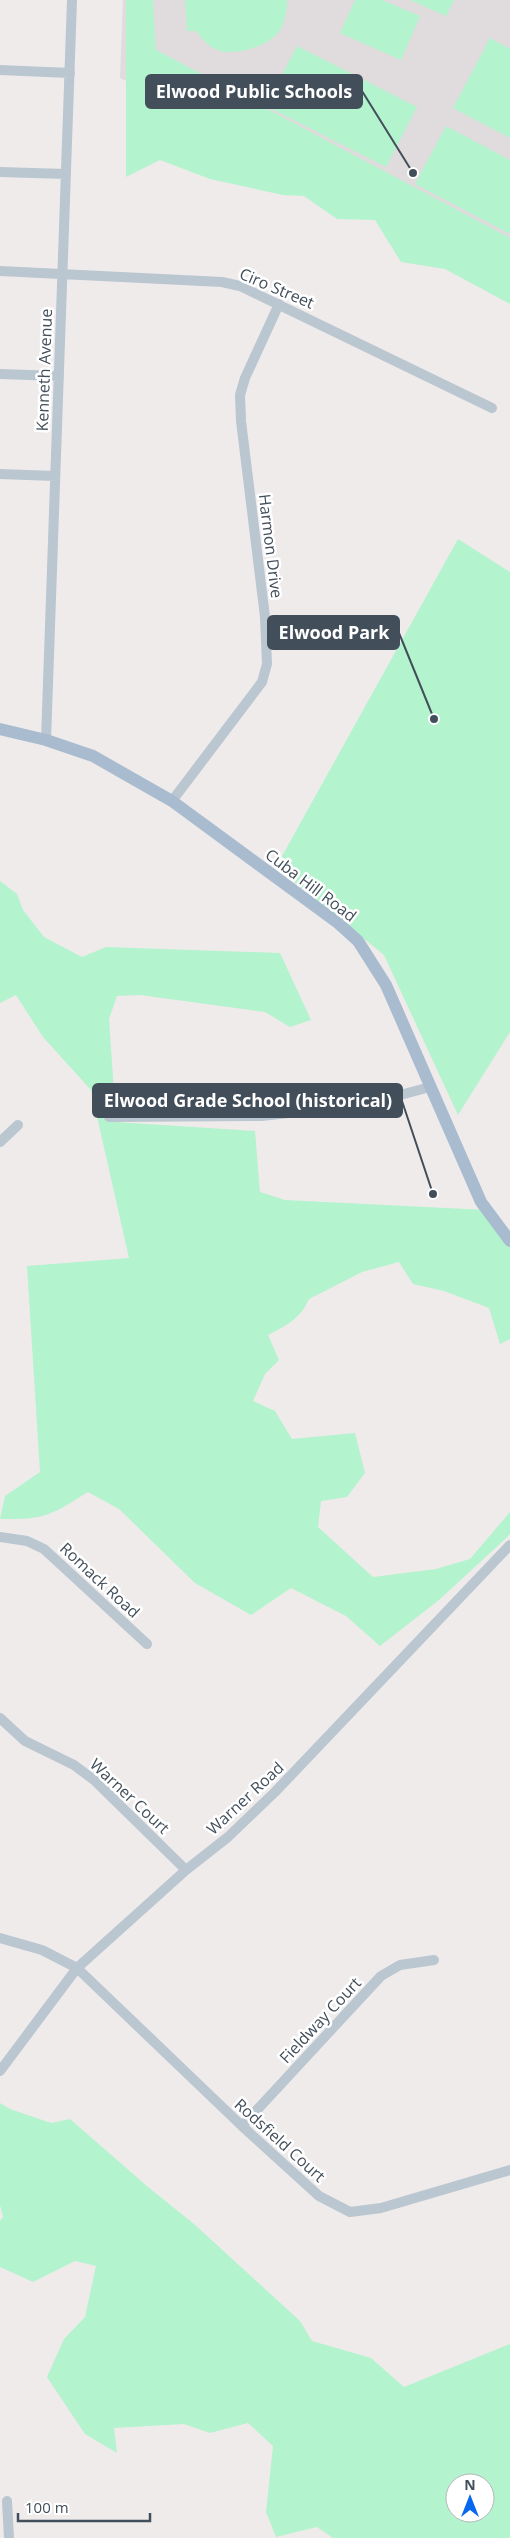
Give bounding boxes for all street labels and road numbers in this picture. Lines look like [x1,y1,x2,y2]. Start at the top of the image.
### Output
street label: Ciro Street [236,262,318,314]
street label: Kenneth Avenue [31,308,57,432]
street label: Harmon Drive [254,493,288,599]
street label: Cuba Hill Road [261,843,361,927]
street label: Romack Road [55,1537,145,1623]
street label: Warner Court [85,1753,175,1839]
street label: Warner Road [202,1757,288,1839]
street label: Fieldway Court [274,1972,366,2068]
street label: Rodsfield Court [230,2093,330,2187]

